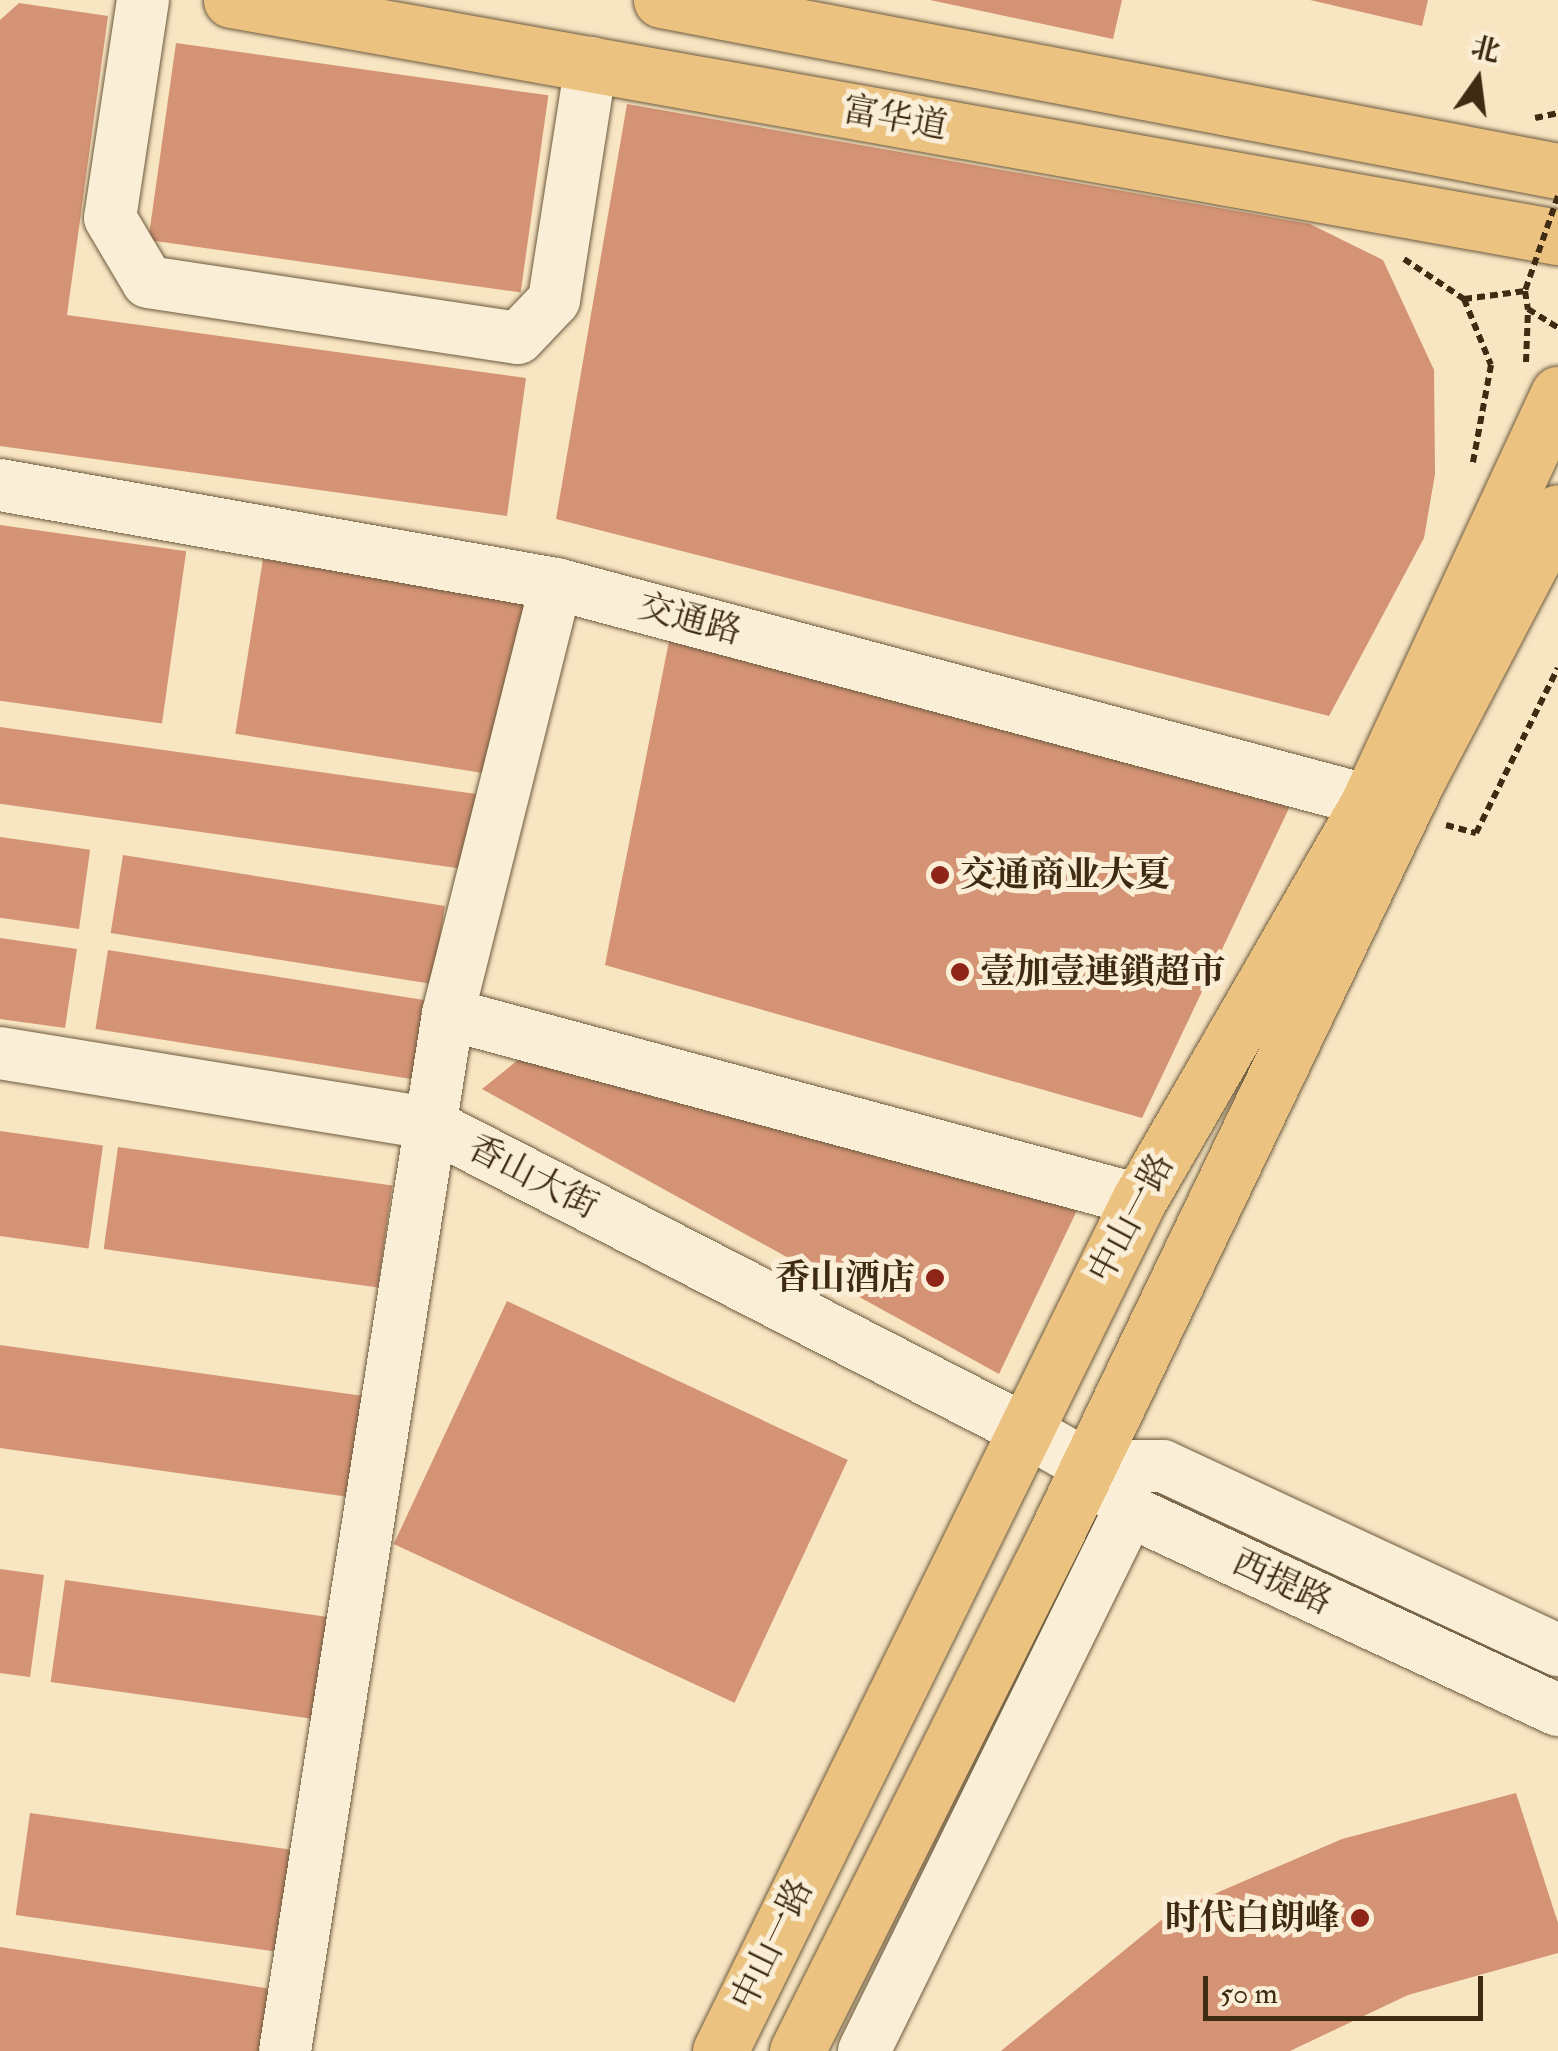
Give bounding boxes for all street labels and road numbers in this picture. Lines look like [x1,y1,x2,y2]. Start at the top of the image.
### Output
street label: 富华道 [840,88,950,148]
street label: 交通路 [634,585,746,653]
street label: 香山大街 [461,1127,605,1227]
street label: 中山一路 [1080,1146,1182,1290]
street label: 西提路 [1226,1541,1338,1623]
street label: 中山一路 [722,1872,822,2016]

